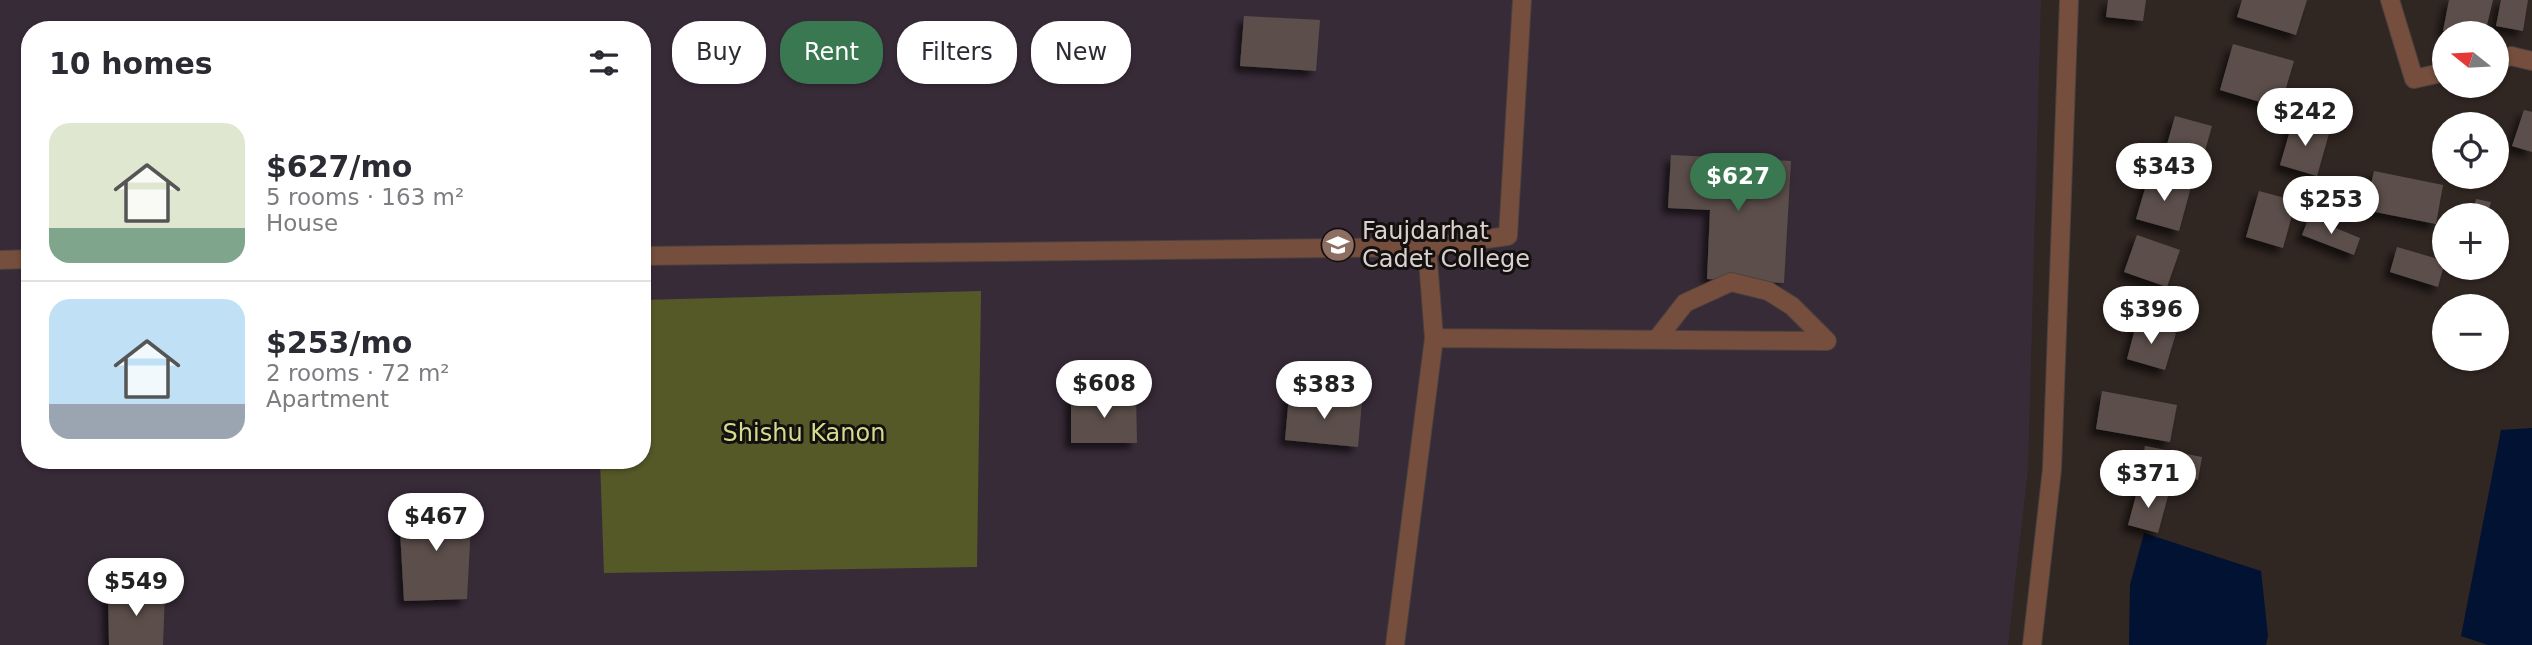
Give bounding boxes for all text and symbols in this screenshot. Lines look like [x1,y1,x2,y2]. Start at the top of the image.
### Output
chip: Buy [672,21,766,84]
chip: Rent [780,21,883,84]
chip: Filters [897,21,1017,84]
chip: New [1031,21,1131,84]
north arrow [2432,21,2510,98]
map controls [2432,21,2509,371]
icon: filters [585,44,623,82]
text: 10 homes [49,46,213,81]
pin: $242 [2264,88,2346,148]
text: $242 [2273,98,2337,124]
button: locate [2432,112,2509,189]
pin: $343 [2123,144,2205,203]
text: $627/mo [266,149,412,184]
icon: home [105,151,189,235]
text: $343 [2132,153,2196,179]
pin: $627 [1697,154,1779,213]
text: $627 [1706,163,1770,189]
pin: $253 [2290,176,2372,236]
text: 5 rooms · 163 m² [266,184,464,210]
text: $253 [2299,186,2363,212]
button: + [2432,203,2509,280]
text: House [266,210,338,236]
place label: Faujdarhat Cadet College [1362,217,1530,273]
school or university icon: Faujdarhat Cadet College [1319,226,1357,264]
pin: $396 [2110,286,2192,346]
button: − [2432,294,2509,371]
text: $396 [2119,296,2183,322]
text: $253/mo [266,325,412,360]
icon: home [105,327,189,411]
text: 2 rooms · 72 m² [266,360,450,386]
pin: $608 [1063,360,1145,420]
pin: $383 [1283,362,1365,421]
text: $608 [1072,370,1136,396]
text: $383 [1292,371,1356,397]
text: Apartment [266,386,389,412]
park label: Shishu Kanon [723,419,885,447]
pin: $371 [2107,450,2189,510]
text: $371 [2116,460,2180,486]
pin: $467 [395,494,477,553]
text: $467 [404,503,468,529]
pin: $549 [95,558,177,618]
text: $549 [104,568,168,594]

